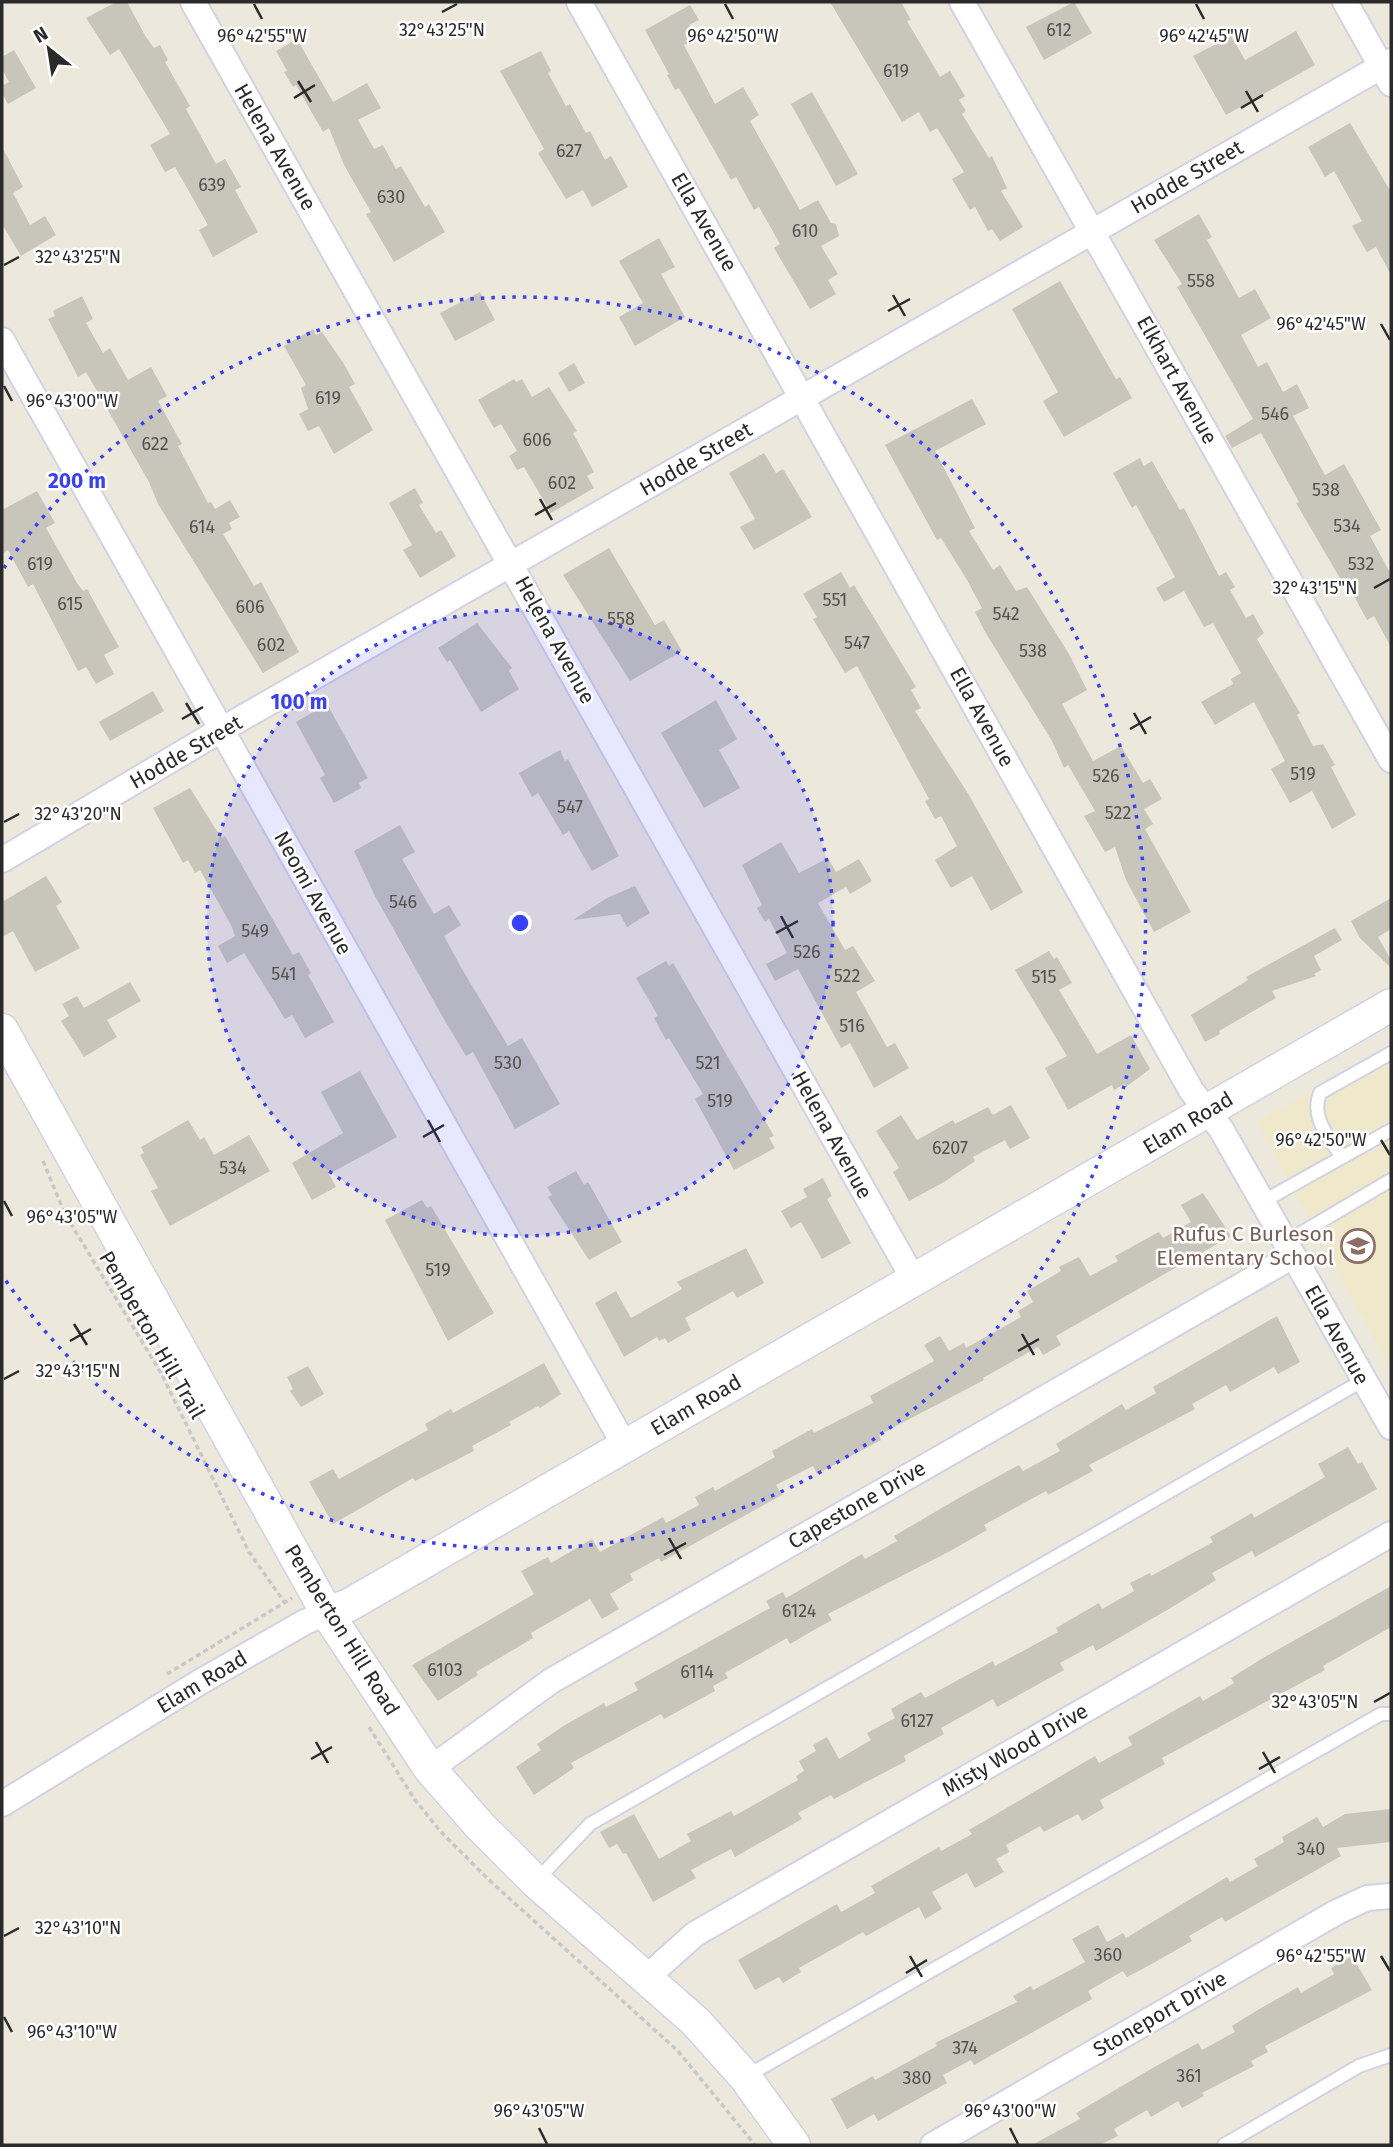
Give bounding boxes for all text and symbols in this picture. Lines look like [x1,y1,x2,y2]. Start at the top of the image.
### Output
north arrow [14,14,84,84]
text: 32°43'25"N [399,19,485,41]
house number: 612 [1046,19,1072,41]
text: N [30,22,52,48]
text: 96°42'55"W [217,25,307,47]
text: 96°42'50"W [687,25,779,47]
text: 96°42'45"W [1159,25,1249,47]
house number: 619 [883,60,909,82]
street label: Helena Avenue [228,79,322,215]
street label: Hodde Street [1126,134,1248,220]
house number: 627 [556,140,582,162]
street label: Ella Avenue [665,168,743,276]
house number: 639 [198,174,226,196]
house number: 630 [377,186,405,208]
house number: 610 [792,220,818,242]
text: 32°43'25"N [35,246,121,268]
house number: 558 [1187,270,1215,292]
street label: Elkhart Avenue [1131,311,1223,449]
text: 96°42'45"W [1276,313,1366,335]
house number: 619 [315,387,341,409]
text: 96°43'00"W [26,390,118,412]
house number: 546 [1261,403,1289,425]
street label: Hodde Street [635,416,757,502]
house number: 606 [522,429,552,451]
house number: 622 [141,433,169,455]
text: 200 m [48,468,106,494]
house number: 602 [548,472,576,494]
house number: 538 [1312,479,1340,501]
house number: 534 [1333,515,1361,537]
house number: 614 [189,516,215,538]
house number: 619 [27,553,53,575]
house number: 532 [1348,553,1374,575]
street label: Helena Avenue [509,572,601,708]
text: 32°43'15"N [1272,577,1358,599]
house number: 551 [823,589,847,611]
house number: 615 [57,593,83,615]
house number: 606 [235,596,265,618]
house number: 542 [992,603,1020,625]
house number: 558 [607,608,635,630]
house number: 547 [844,632,870,654]
house number: 602 [257,634,285,656]
house number: 538 [1019,640,1047,662]
street label: Ella Avenue [944,663,1020,771]
text: 100 m [270,689,328,715]
street label: Hodde Street [125,709,247,795]
house number: 519 [1290,763,1316,785]
house number: 526 [1092,765,1120,787]
house number: 547 [557,796,583,818]
house number: 522 [1105,802,1131,824]
text: 32°43'20"N [34,803,122,825]
street label: Neomi Avenue [268,827,358,959]
house number: 546 [389,891,417,913]
centre of rings [508,911,532,935]
house number: 549 [241,920,269,942]
house number: 526 [793,941,821,963]
house number: 541 [271,963,297,985]
house number: 522 [834,965,860,987]
house number: 515 [1032,966,1056,988]
house number: 516 [839,1015,865,1037]
house number: 530 [494,1052,522,1074]
house number: 521 [695,1052,721,1074]
street label: Helena Avenue [786,1067,878,1203]
street label: Elam Road [1138,1086,1238,1160]
house number: 519 [707,1090,733,1112]
text: 96°42'50"W [1275,1129,1367,1151]
house number: 6207 [932,1137,968,1159]
house number: 534 [219,1157,247,1179]
text: 96°43'05"W [27,1206,118,1228]
place label: Rufus C Burleson Elementary School [1156,1221,1334,1271]
school or university icon: Rufus C Burleson Elementary School [1339,1227,1377,1265]
street label: Pemberton Hill Trail [93,1246,211,1424]
house number: 519 [425,1259,451,1281]
street label: Ella Avenue [1299,1281,1375,1389]
text: 32°43'15"N [35,1360,121,1382]
street label: Elam Road [646,1369,746,1441]
street label: Capestone Drive [783,1455,931,1555]
street label: Pemberton Hill Road [279,1540,405,1720]
house number: 6124 [782,1600,817,1622]
street label: Elam Road [152,1645,252,1719]
house number: 6103 [427,1659,463,1681]
house number: 6114 [680,1661,714,1683]
text: 32°43'05"N [1271,1691,1359,1713]
street label: Misty Wood Drive [937,1698,1093,1802]
house number: 6127 [900,1710,934,1732]
house number: 340 [1297,1838,1325,1860]
text: 32°43'10"N [35,1917,121,1939]
house number: 360 [1094,1944,1122,1966]
text: 96°42'55"W [1276,1945,1366,1967]
street label: Stoneport Drive [1089,1965,1231,2063]
text: 96°43'10"W [27,2021,117,2043]
house number: 374 [952,2037,978,2059]
house number: 361 [1176,2065,1202,2087]
house number: 380 [903,2067,931,2089]
text: 96°43'05"W [494,2100,585,2122]
text: 96°43'00"W [964,2100,1056,2122]

